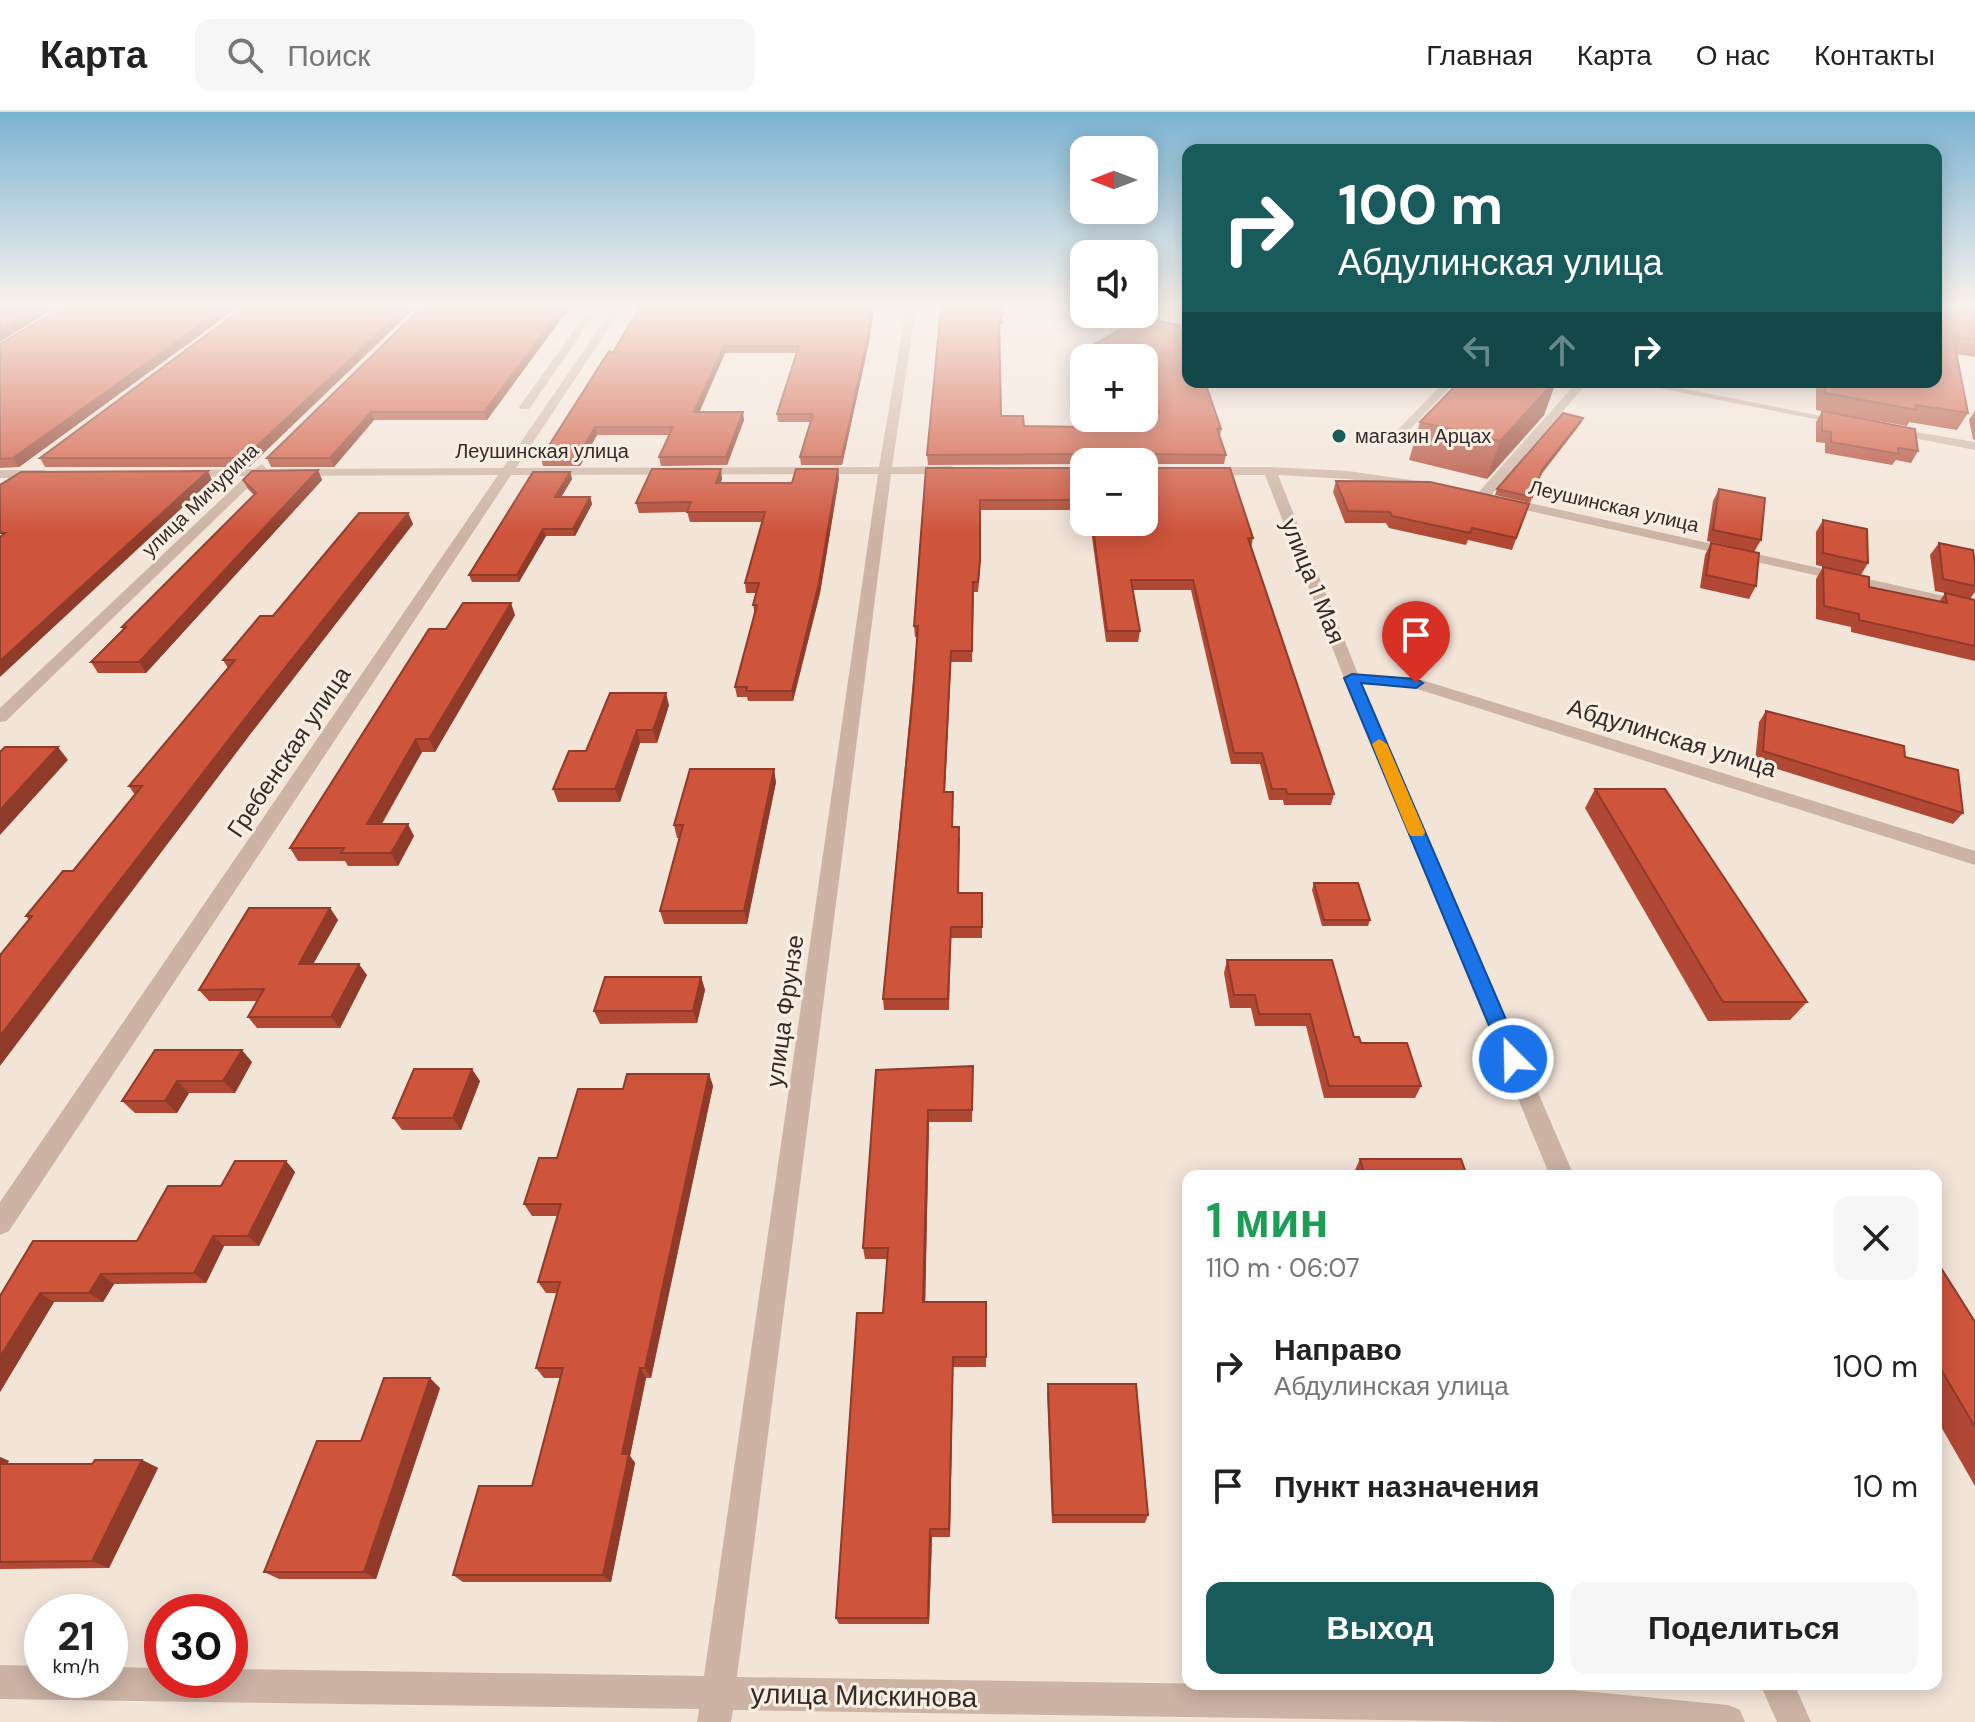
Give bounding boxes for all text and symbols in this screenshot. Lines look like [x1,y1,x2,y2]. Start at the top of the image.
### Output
search box [195,19,755,91]
text: Карта [40,30,147,80]
icon: search [223,33,267,77]
text: Поиск [287,36,370,75]
text: Главная [1426,37,1533,74]
text: Карта [1577,37,1652,74]
text: О нас [1696,37,1770,74]
text: Контакты [1814,37,1935,74]
north arrow [1070,136,1158,224]
map controls [1070,136,1158,536]
text: 100 m [1338,168,1503,241]
icon: right [1206,176,1310,280]
text: Абдулинская улица [1338,239,1663,286]
button: sound [1070,240,1158,328]
icon: left [1456,328,1500,372]
icon: ahead [1540,328,1584,372]
icon: right [1624,328,1668,372]
button: + [1070,344,1158,432]
place label: магазин Арцах [1355,423,1491,449]
marker: магазин Арцах [1330,427,1348,445]
street label: улица Мичурина [136,437,265,562]
street label: Леушинская улица [455,438,630,464]
button: − [1070,448,1158,536]
street label: Леушинская улица [1526,474,1702,538]
street label: улица 1 Мая [1274,513,1353,648]
pin [1382,601,1450,683]
icon: arrive [1394,613,1438,657]
street label: Гребенская улица [220,660,358,843]
street label: Абдулинская улица [1564,691,1781,784]
street label: улица Фрунзе [759,933,811,1089]
position arrow [1471,1017,1555,1101]
text: 1 мин [1206,1189,1328,1252]
button: close [1834,1196,1918,1280]
text: 110 m · 06:07 [1206,1251,1360,1285]
text: Направо [1274,1330,1402,1369]
icon: right [1206,1344,1250,1388]
text: 100 m [1833,1347,1918,1386]
text: Абдулинская улица [1274,1369,1509,1403]
icon: arrive [1206,1464,1250,1508]
text: Пункт назначения [1274,1467,1539,1506]
text: 10 m [1853,1467,1918,1506]
button: Выход [1206,1582,1554,1674]
button: Поделиться [1570,1582,1918,1674]
speed limit sign: 30 [144,1594,248,1698]
text: 21 [57,1610,95,1662]
text: km/h [52,1653,100,1679]
street label: улица Мискинова [750,1675,978,1716]

